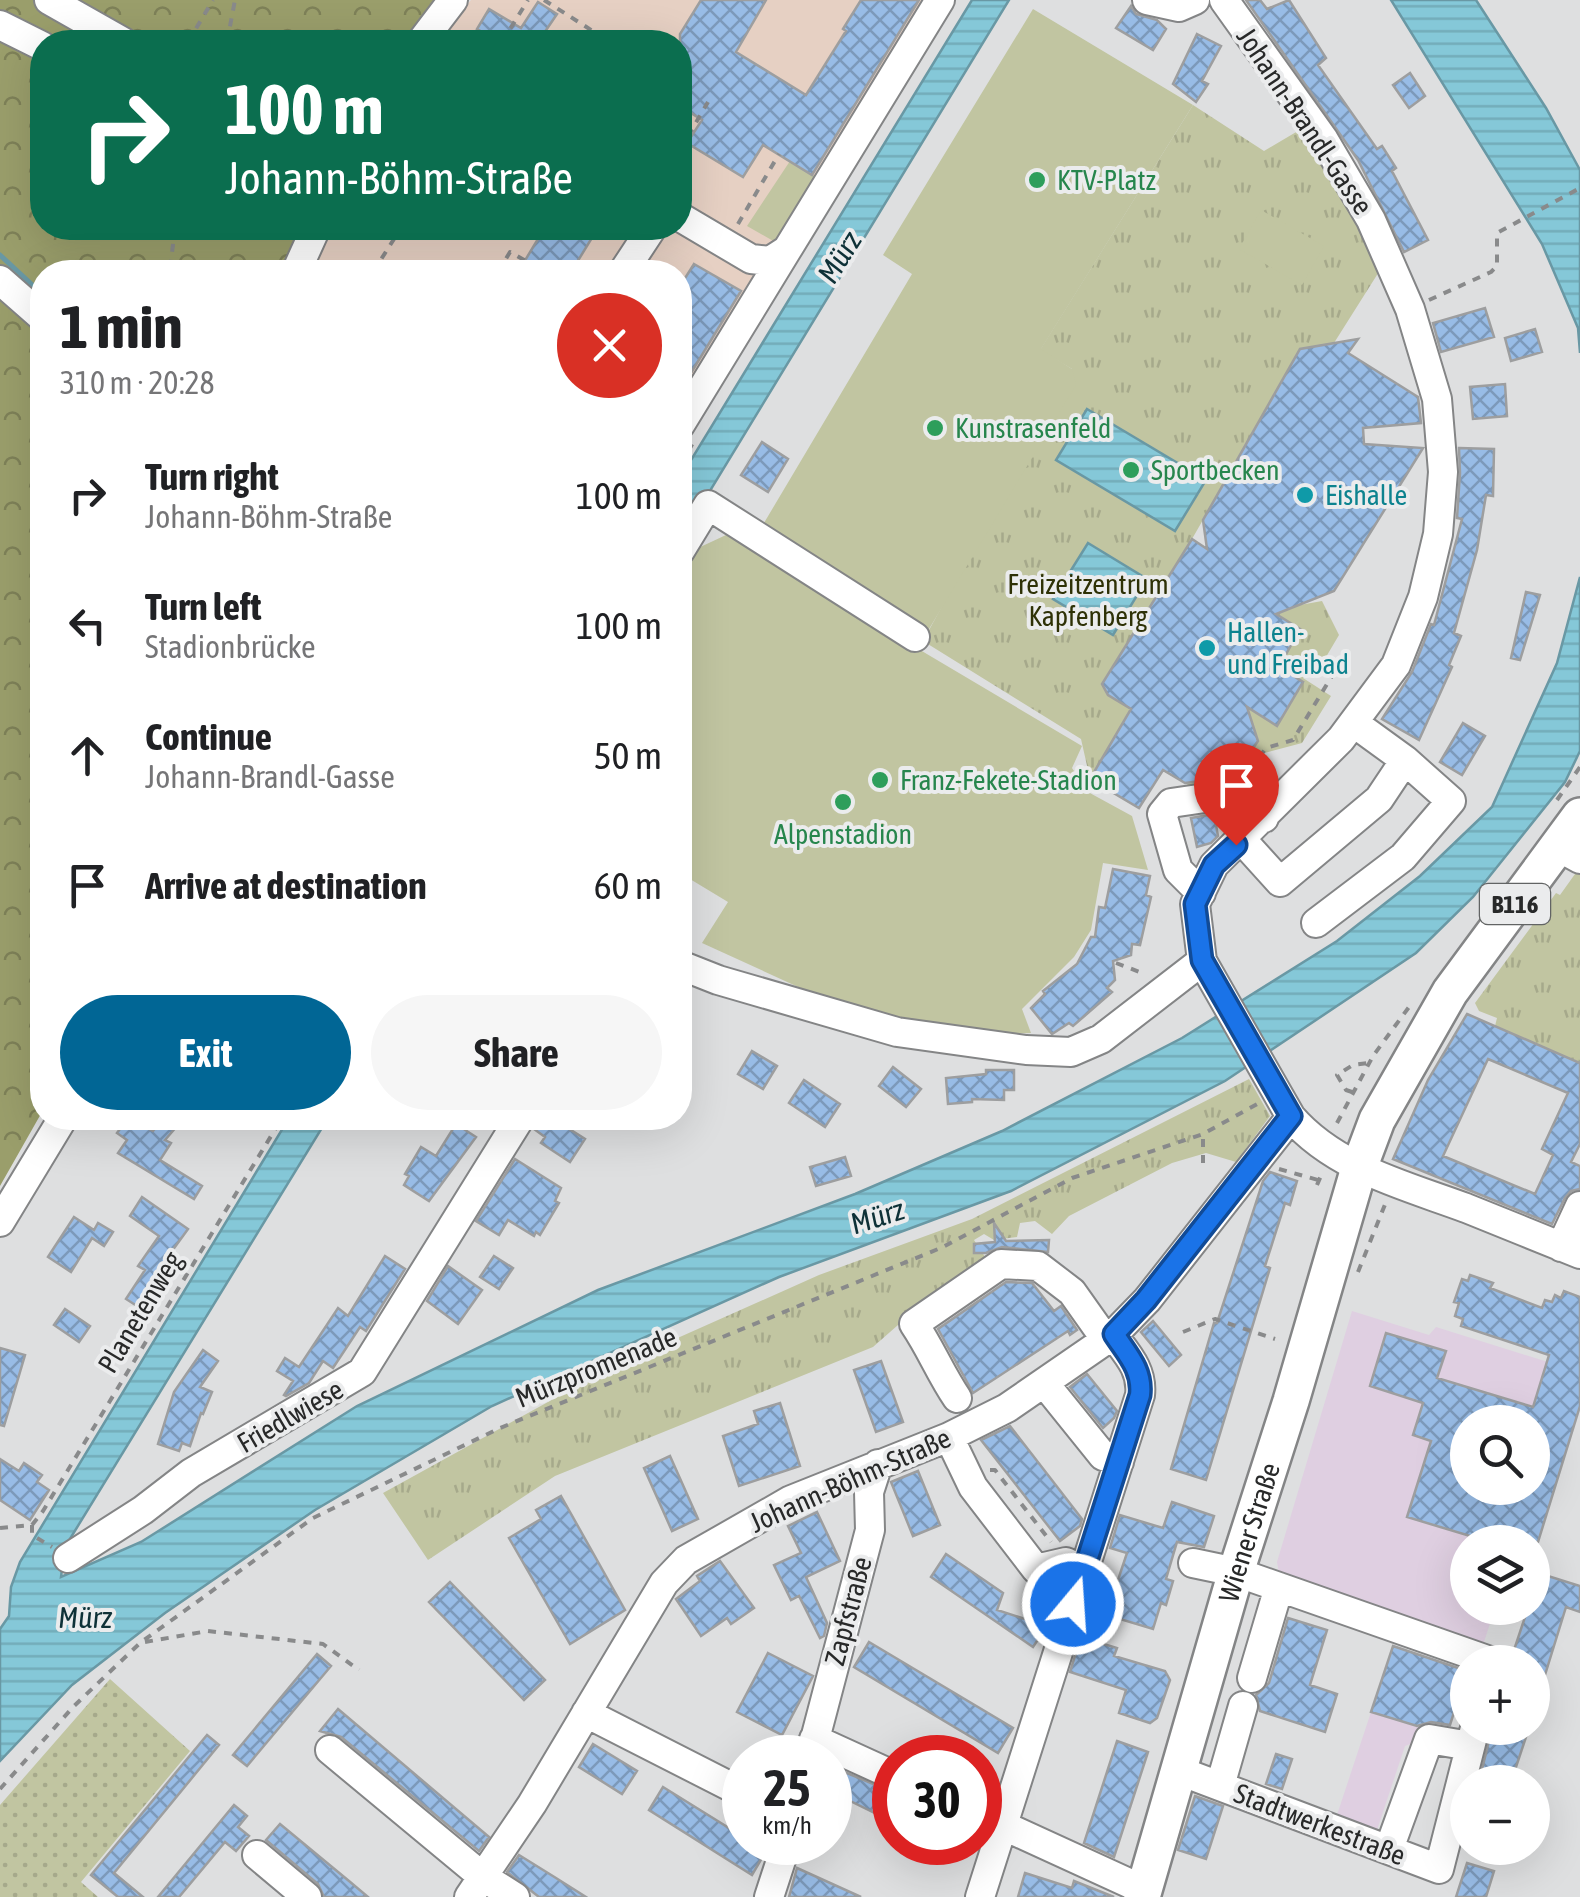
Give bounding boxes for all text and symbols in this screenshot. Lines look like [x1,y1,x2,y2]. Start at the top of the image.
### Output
street label: Johann-Brandl-Gasse [1231,21,1379,221]
text: 100 m [225,69,384,149]
icon: right [60,70,190,200]
text: Johann-Böhm-Straße [225,152,573,204]
place label: KTV-Platz [1057,164,1156,196]
marker: KTV-Platz [1026,169,1048,191]
water label: Mürz [810,225,868,289]
text: 1 min [60,292,183,361]
button: close [557,293,662,398]
text: 310 m · 20:28 [60,364,215,401]
place label: Kunstrasenfeld [955,412,1111,444]
marker: Kunstrasenfeld [924,417,946,439]
place label: Sportbecken [1151,454,1280,486]
text: Turn right [145,455,279,498]
marker: Sportbecken [1120,459,1142,481]
icon: right [60,468,115,523]
text: 100 m [576,474,662,517]
place label: Eishalle [1325,479,1407,511]
marker: Eishalle [1294,484,1316,506]
text: Johann-Böhm-Straße [145,498,392,535]
park label: Freizeitzentrum Kapfenberg [1007,568,1169,632]
text: Turn left [145,585,261,628]
icon: left [60,598,115,653]
text: 100 m [576,604,662,647]
place label: Hallen- und Freibad [1227,616,1349,680]
text: Stadionbrücke [145,628,316,665]
marker: Hallen- und Freibad [1196,637,1218,659]
text: Continue [145,715,272,758]
icon: ahead [60,728,115,783]
text: 50 m [594,734,662,777]
pin [1194,743,1279,846]
text: Johann-Brandl-Gasse [145,758,395,795]
icon: arrive [1209,758,1264,813]
place label: Franz-Fekete-Stadion [900,764,1117,796]
marker: Franz-Fekete-Stadion [869,769,891,791]
marker: Alpenstadion [832,791,854,813]
place label: Alpenstadion [774,818,912,850]
icon: arrive [60,858,115,913]
text: Arrive at destination [145,864,427,907]
text: 60 m [594,864,662,907]
road number: B116 [1480,884,1550,924]
button: Exit [60,995,351,1110]
button: Share [371,995,662,1110]
water label: Mürz [846,1191,908,1241]
street label: Planetenweg [91,1246,189,1378]
street label: Mürzpromenade [511,1320,681,1414]
street label: Friedlwiese [231,1373,349,1459]
map controls [1450,1405,1550,1865]
button: search [1450,1405,1550,1505]
street label: Johann-Böhm-Straße [745,1421,955,1539]
street label: Wiener Straße [1212,1459,1286,1606]
button: layers [1450,1525,1550,1625]
position arrow [1021,1552,1125,1656]
street label: Zapfstraße [818,1553,878,1669]
water label: Mürz [58,1600,112,1634]
button: + [1450,1645,1550,1745]
speed limit sign: 30 [872,1735,1002,1865]
text: 25 [763,1759,810,1817]
button: − [1450,1765,1550,1865]
street label: Stadtwerkestraße [1230,1777,1410,1871]
text: km/h [762,1811,812,1839]

